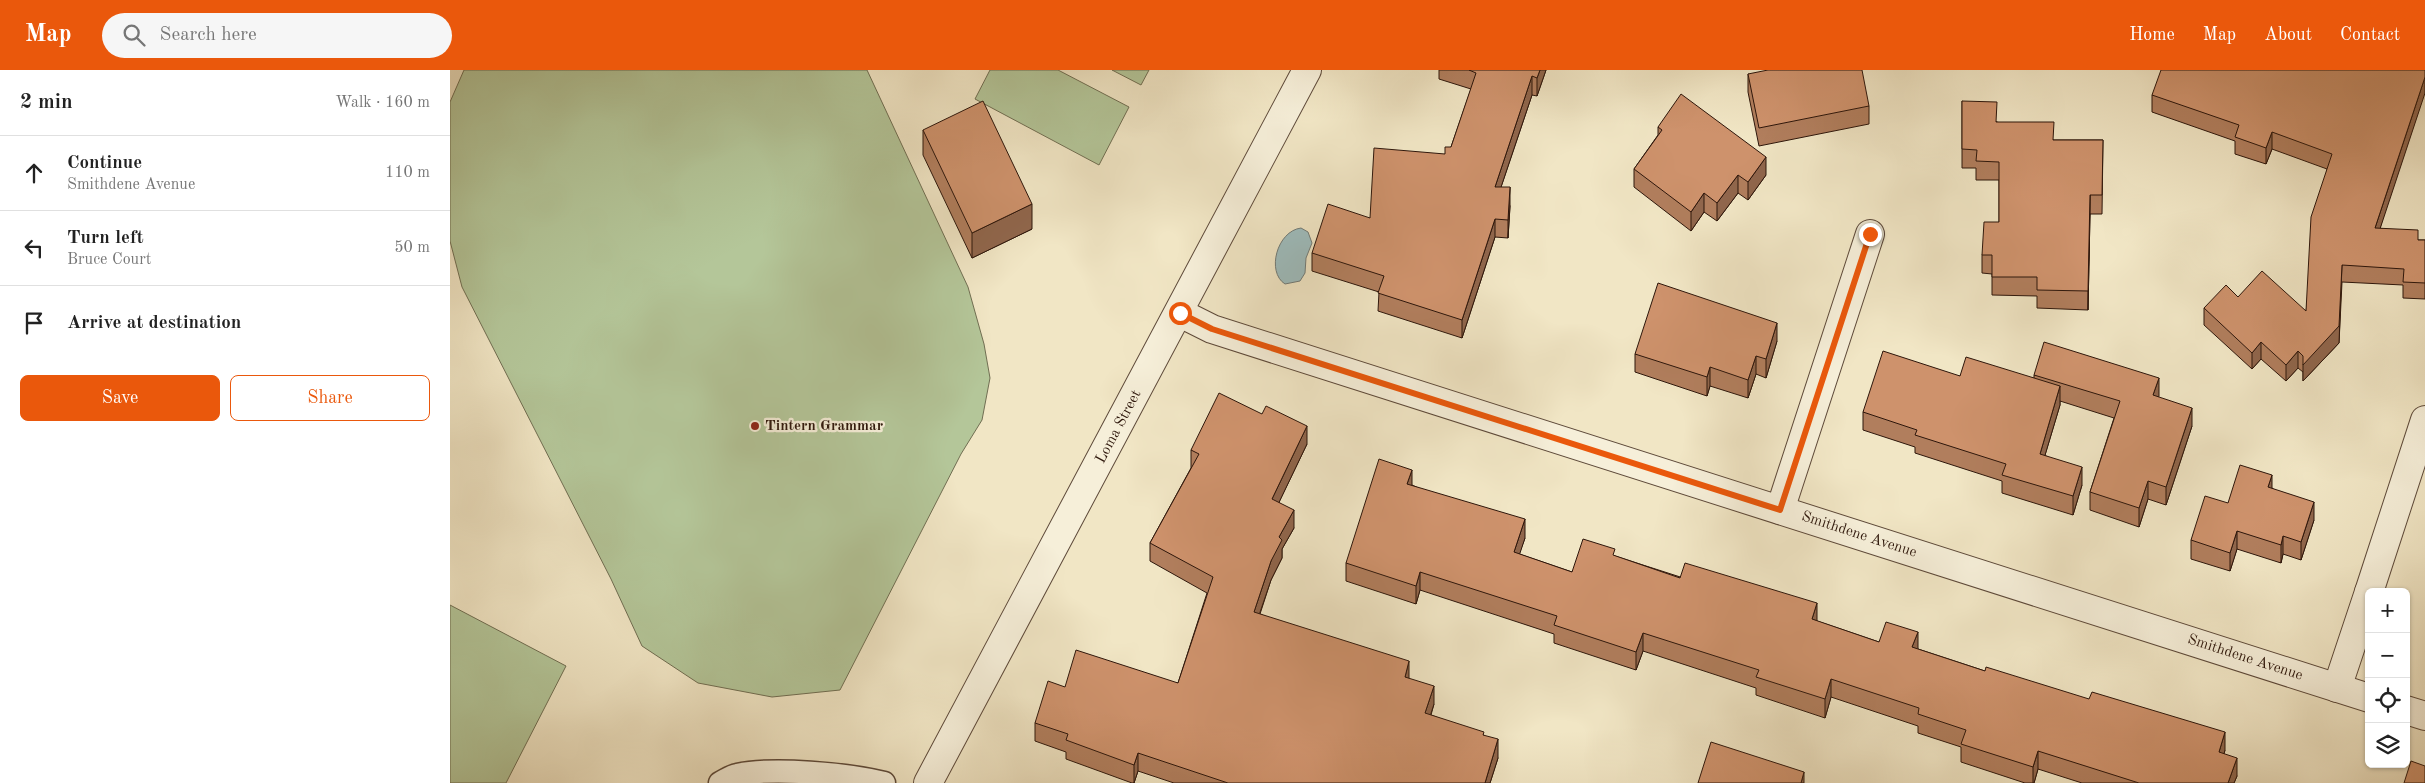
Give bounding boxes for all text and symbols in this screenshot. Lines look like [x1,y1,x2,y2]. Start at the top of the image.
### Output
search box [102,13,452,58]
icon: search [120,21,148,49]
text: Map [25,23,72,47]
text: Search here [160,26,257,45]
text: Home [2129,26,2175,44]
text: Map [2203,26,2236,44]
text: About [2264,26,2312,44]
text: Contact [2340,26,2400,44]
text: 2 min [20,92,73,113]
text: Walk · 160 m [335,95,430,111]
text: Continue [67,154,142,173]
icon: ahead [20,159,48,187]
text: 110 m [385,165,430,181]
text: Smithdene Avenue [67,177,195,193]
route end [1859,223,1882,246]
text: Turn left [67,229,144,248]
icon: left [20,234,48,262]
text: 50 m [394,240,430,256]
text: Bruce Court [67,252,151,268]
route start [1169,302,1192,325]
icon: arrive [20,309,48,337]
text: Arrive at destination [67,314,241,333]
button: Save [20,375,220,421]
button: Share [230,375,430,421]
street label: Loma Street [1093,388,1145,466]
place label: Tintern Grammar [765,419,884,434]
marker: Tintern Grammar [749,420,761,432]
street label: Smithdene Avenue [1800,509,1919,561]
map controls [2365,588,2410,768]
button: + [2365,588,2410,633]
street label: Smithdene Avenue [2186,632,2305,684]
button: − [2365,633,2410,678]
button: locate [2365,678,2410,723]
button: layers [2365,723,2410,768]

